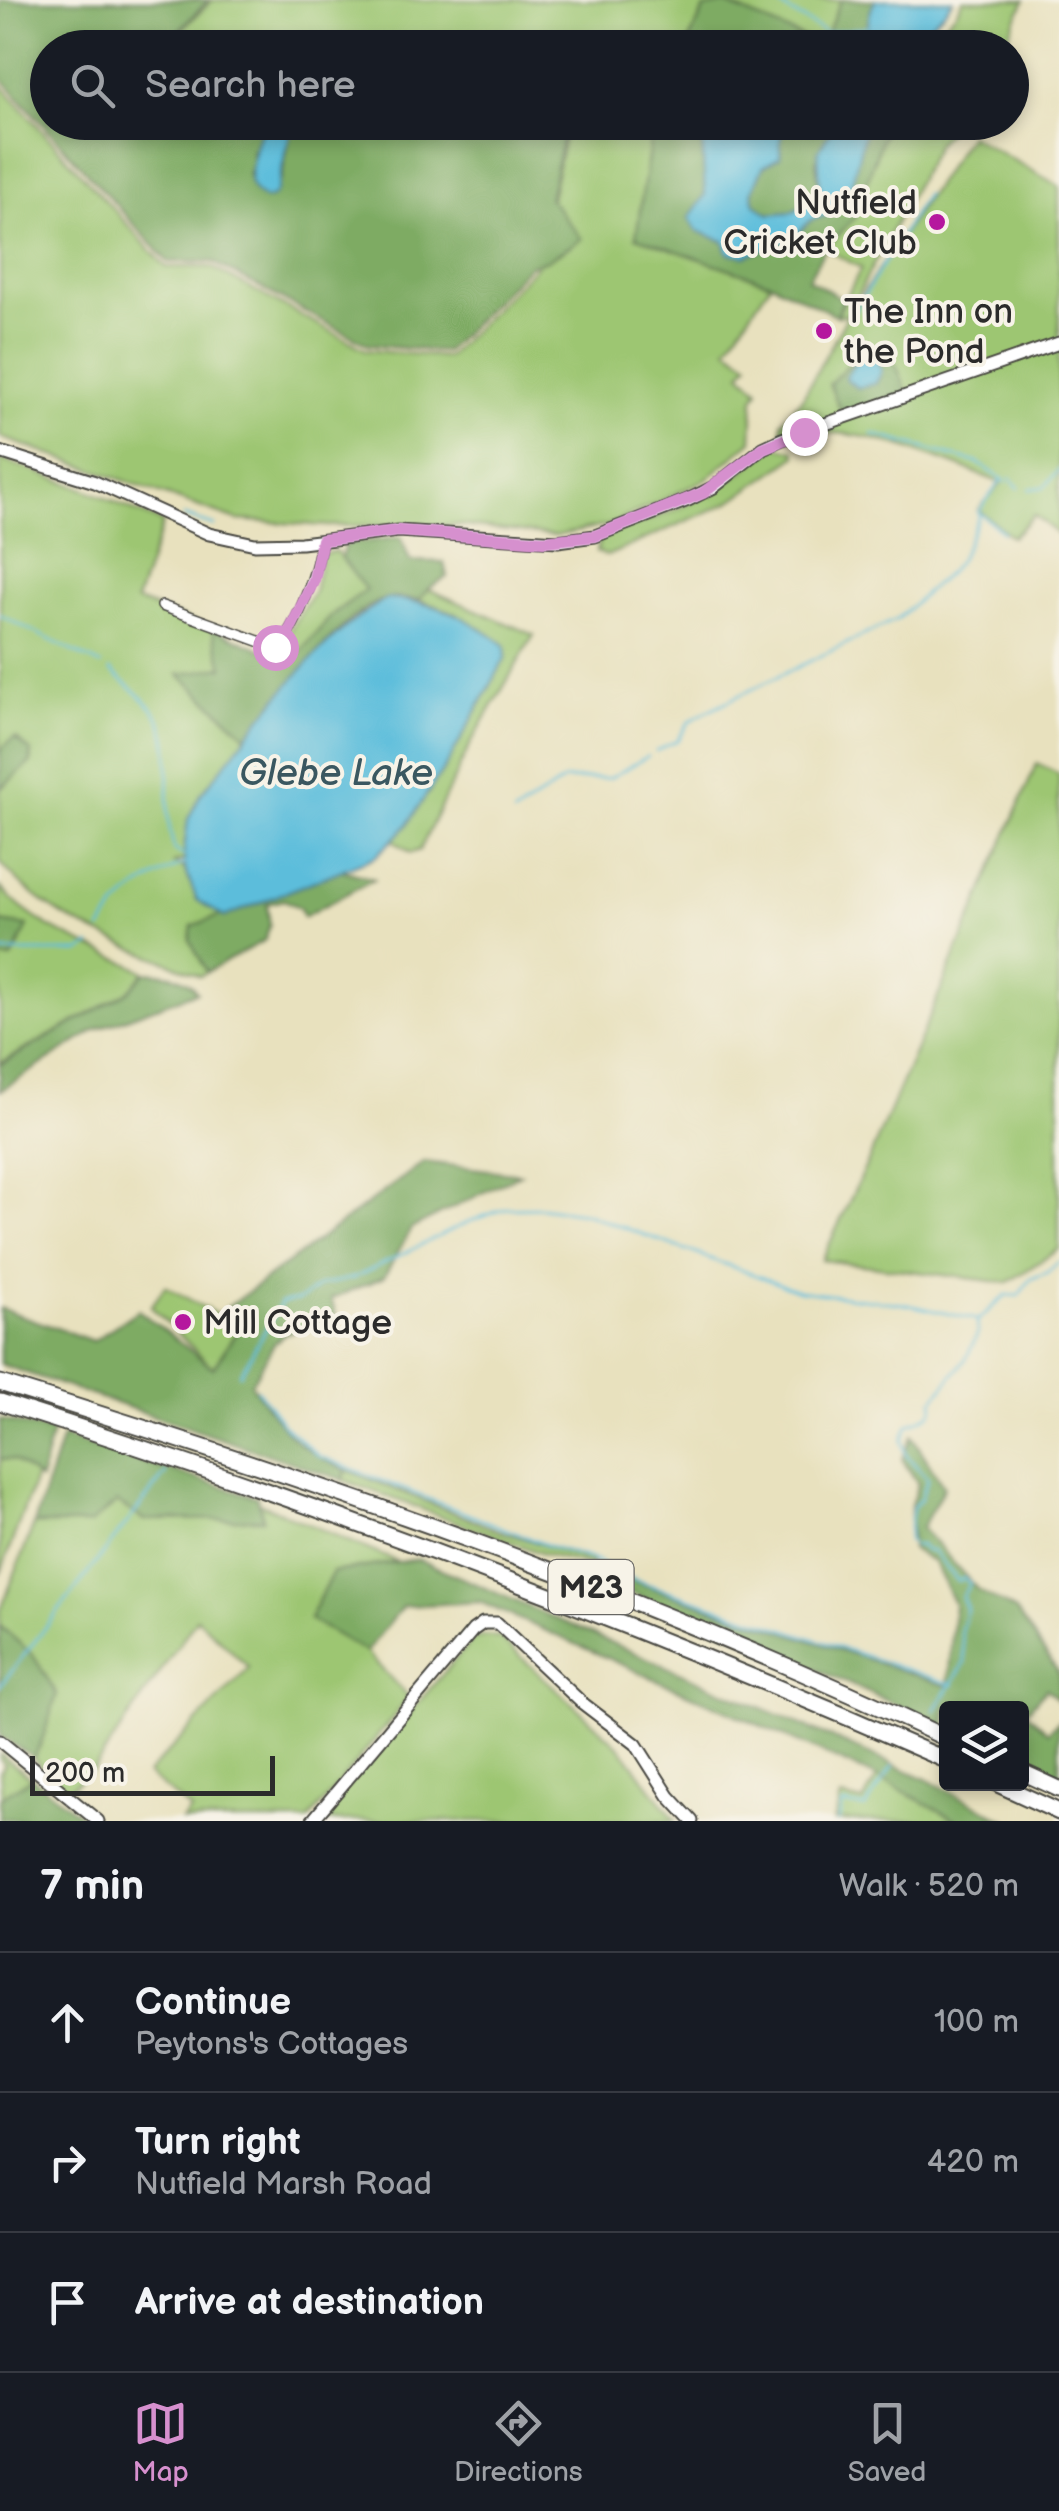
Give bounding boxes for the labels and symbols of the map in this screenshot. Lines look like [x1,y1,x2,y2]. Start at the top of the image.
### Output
place label: Nutfield Cricket Club [723,182,917,265]
marker: Nutfield Cricket Club [926,211,948,233]
place label: The Inn on the Pond [844,291,1013,374]
marker: The Inn on the Pond [813,320,835,342]
route end [782,410,828,456]
route start [253,625,299,671]
water label: Glebe Lake [239,751,433,796]
place label: Mill Cottage [203,1302,392,1345]
marker: Mill Cottage [172,1311,194,1333]
road number: M23 [548,1560,634,1614]
scale bar [30,1751,275,1796]

